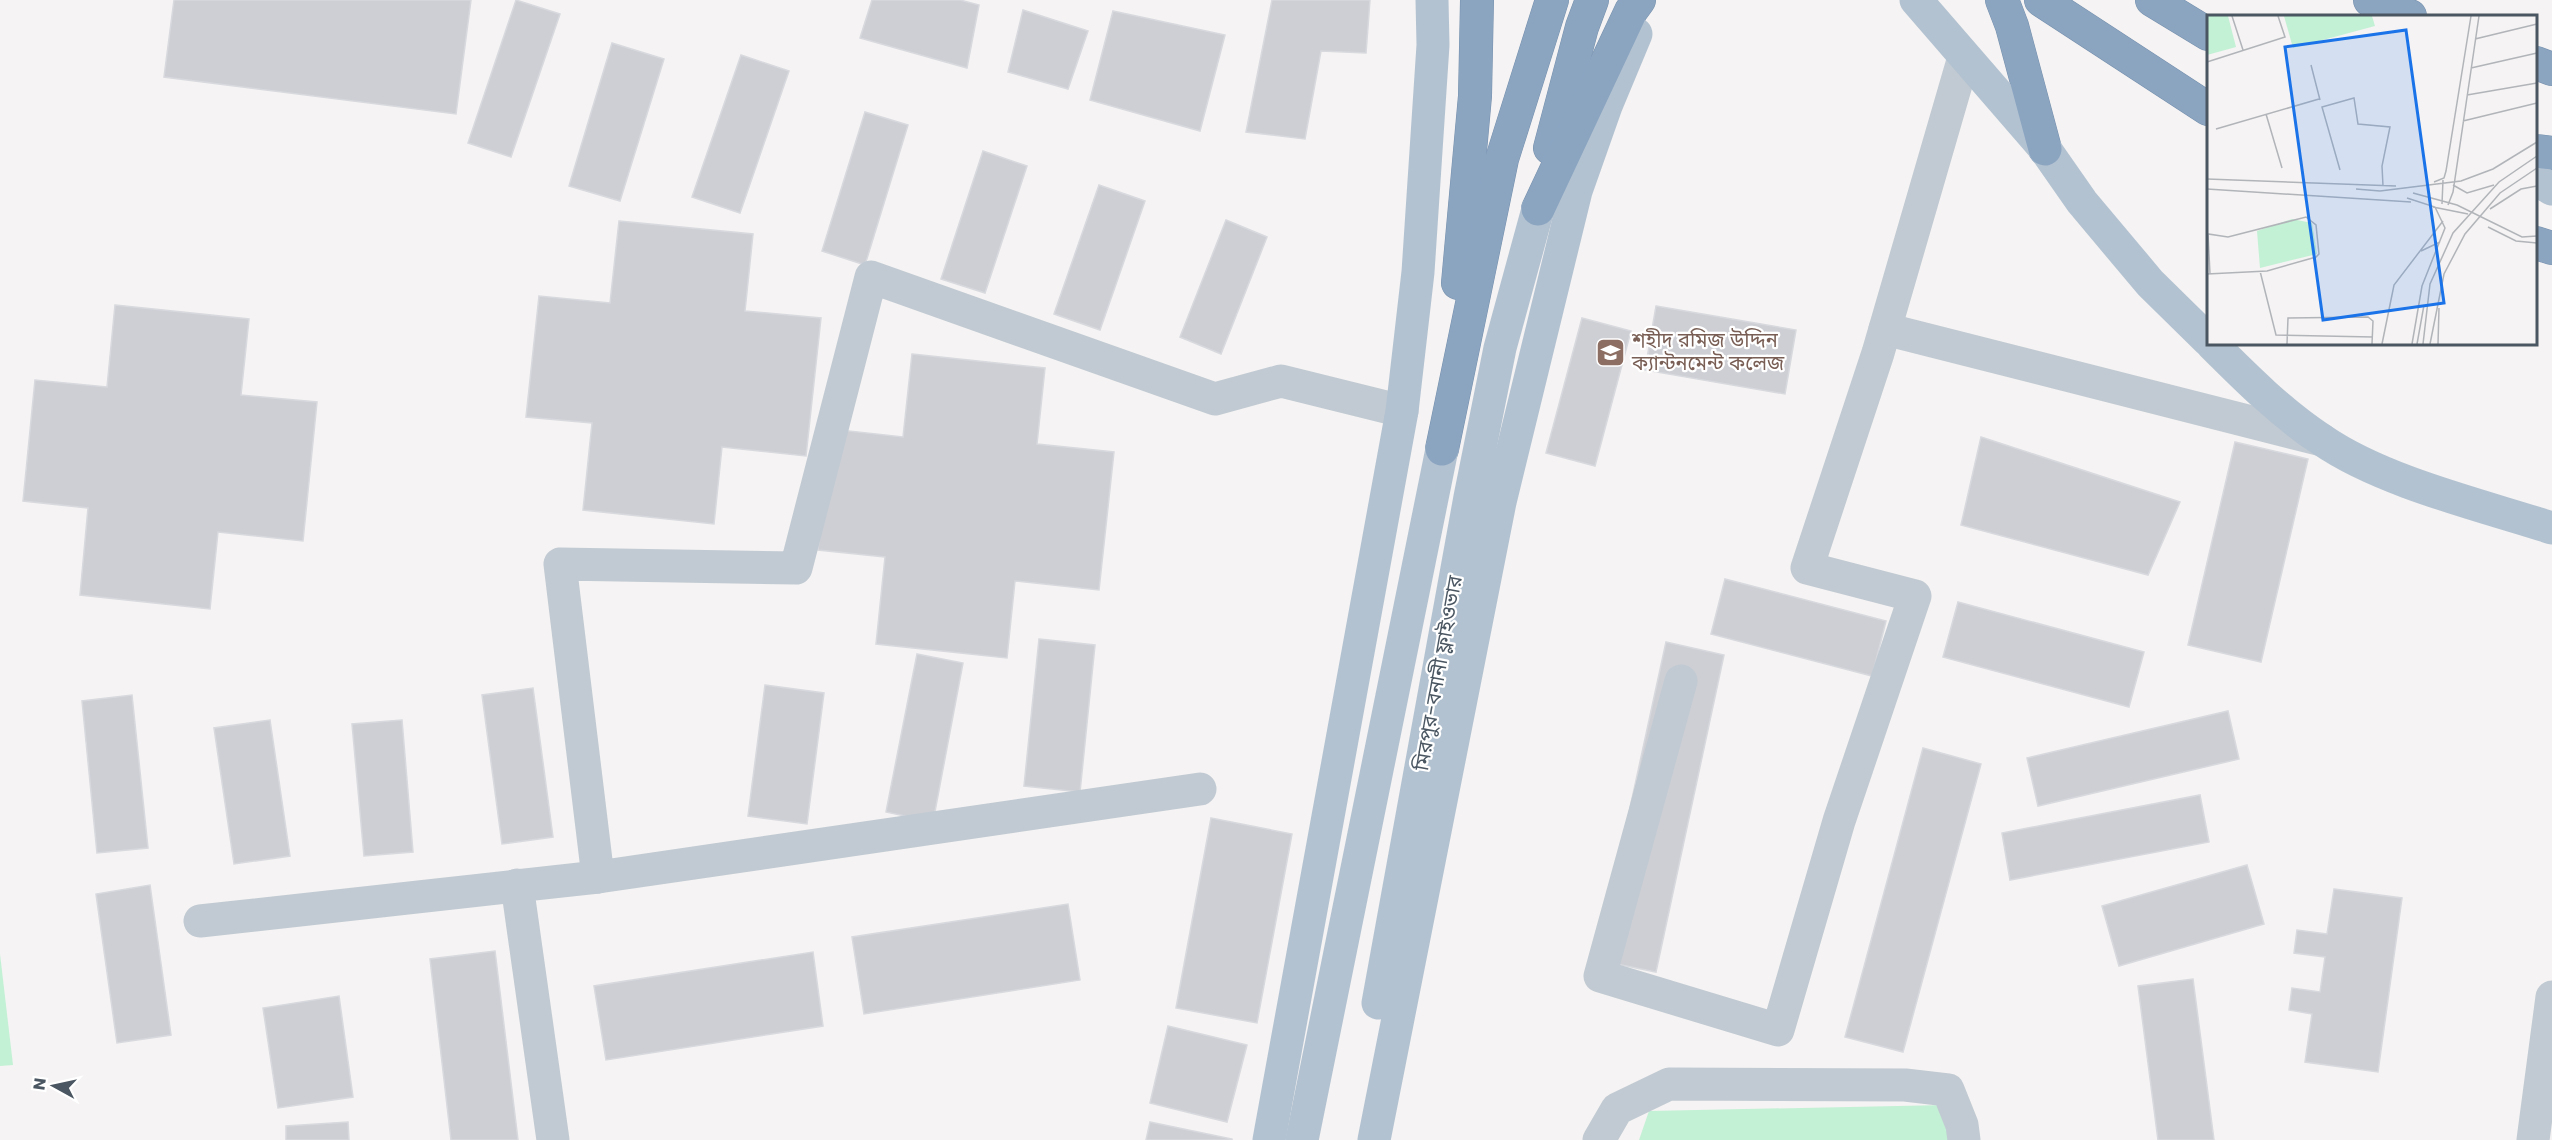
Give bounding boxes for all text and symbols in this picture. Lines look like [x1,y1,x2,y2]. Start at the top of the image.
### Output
inset map [2207,15,2537,345]
place label: শহীদ রমিজ উদ্দিন ক্যান্টনমেন্ট কলেজ [1631,326,1785,377]
school or university icon: শহীদ রমিজ উদ্দিন ক্যান্টনমেন্ট কলেজ [1595,336,1627,368]
street label: মিরপুর-বনানী ফ্লাইওভার [1407,572,1469,774]
north arrow [24,1056,84,1116]
text: N [27,1076,52,1092]

